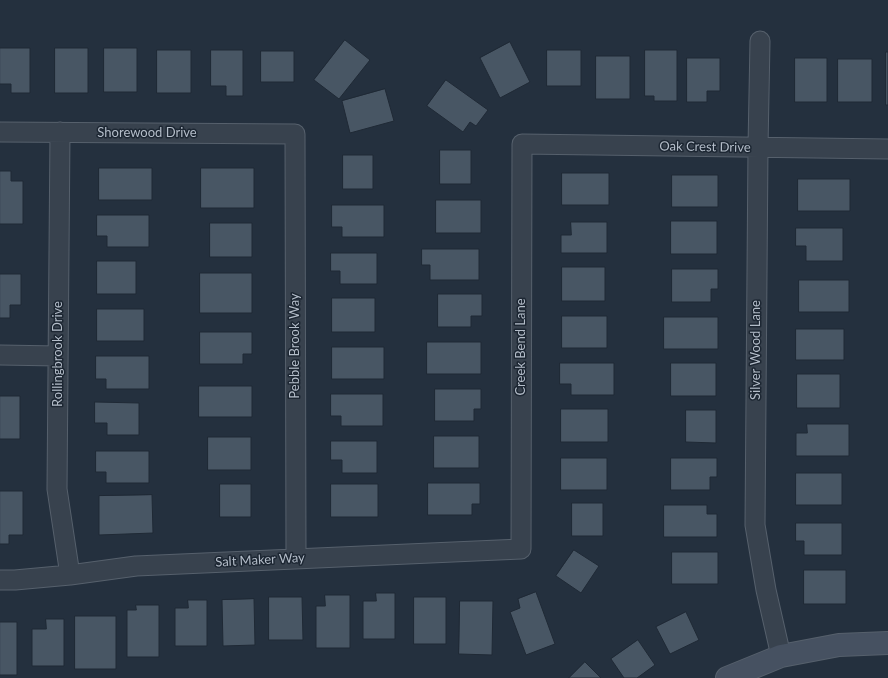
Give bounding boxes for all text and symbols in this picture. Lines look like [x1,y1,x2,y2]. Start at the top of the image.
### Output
street label: Shorewood Drive [97,125,197,141]
street label: Oak Crest Drive [659,138,751,156]
street label: Pebble Brook Way [287,293,303,399]
street label: Creek Bend Lane [513,298,529,396]
street label: Silver Wood Lane [748,300,764,400]
street label: Rollingbrook Drive [50,301,66,407]
street label: Salt Maker Way [215,550,305,570]

